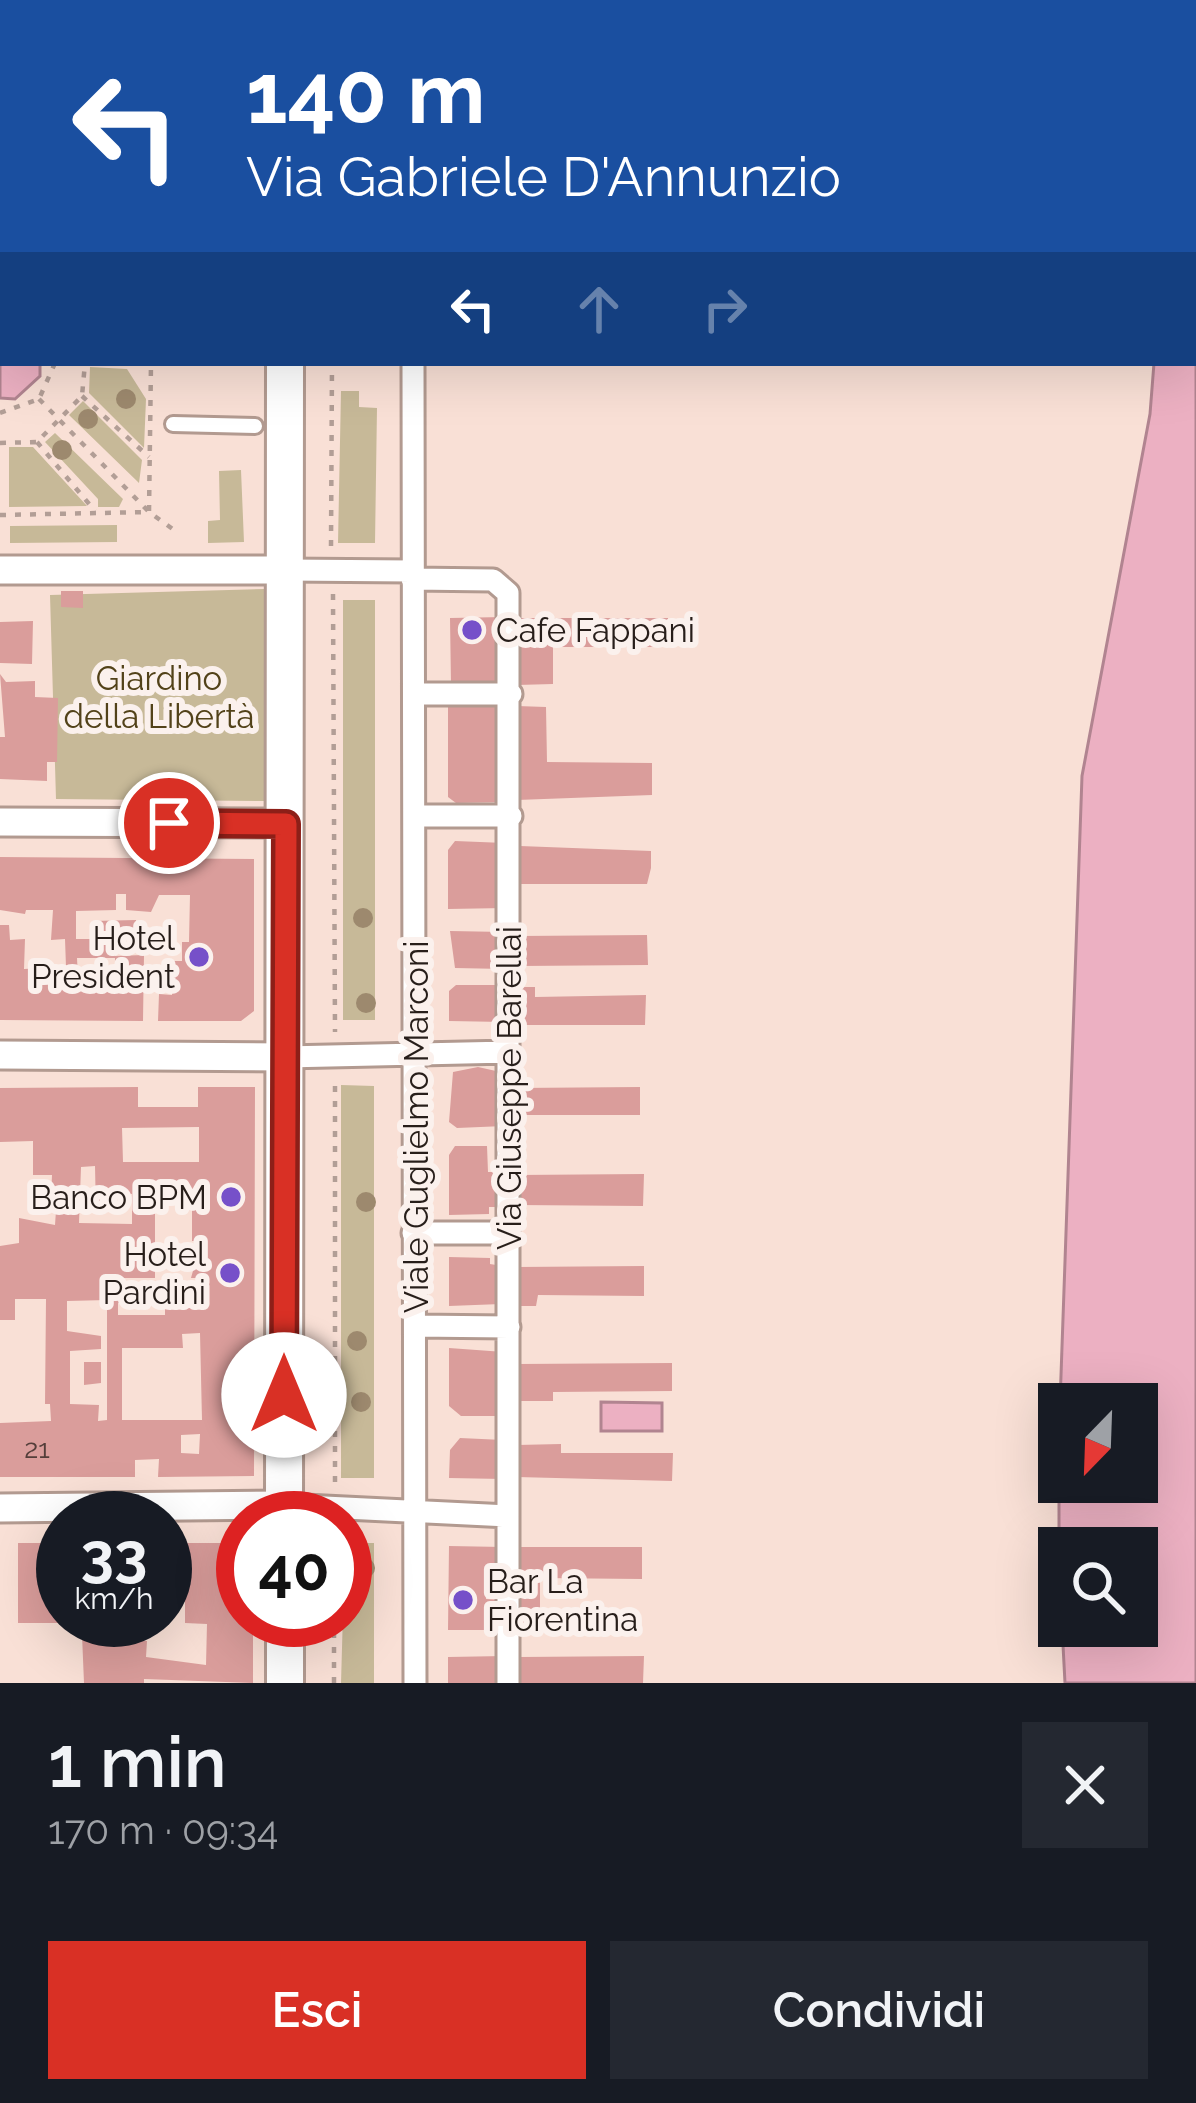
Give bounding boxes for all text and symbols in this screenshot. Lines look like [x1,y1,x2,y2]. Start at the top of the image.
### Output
text: 140 m [246,44,485,143]
icon: left [48,48,204,204]
text: Via Gabriele D'Annunzio [246,145,841,209]
icon: left [440,276,506,342]
icon: ahead [566,276,632,342]
icon: right [692,276,758,342]
place label: Cafe Fappani [496,611,695,650]
marker: Cafe Fappani [459,617,485,643]
park label: Giardino della Libertà [63,659,255,736]
pin [118,772,220,874]
icon: arrive [136,790,202,856]
place label: Hotel President [31,919,176,996]
street label: Via Giuseppe Barellai [490,926,529,1250]
street label: Viale Guglielmo Marconi [397,941,436,1313]
marker: Hotel President [186,944,212,970]
place label: Banco BPM [30,1178,207,1217]
marker: Banco BPM [218,1184,244,1210]
place label: Hotel Pardini [102,1235,207,1312]
marker: Hotel Pardini [217,1260,243,1286]
position arrow [221,1332,347,1458]
north arrow [1038,1383,1158,1503]
map controls [1038,1383,1158,1647]
house number: 21 [24,1433,50,1464]
speed limit sign: 40 [216,1491,372,1647]
text: 33 [81,1519,147,1589]
button: search [1038,1527,1158,1647]
place label: Bar La Fiorentina [487,1562,638,1639]
text: km/h [74,1581,154,1616]
marker: Bar La Fiorentina [450,1587,476,1613]
text: 1 min [48,1719,227,1804]
button: close [1022,1722,1148,1848]
text: 170 m · 09:34 [48,1807,278,1853]
button: Esci [48,1941,586,2079]
button: Condividi [610,1941,1148,2079]

